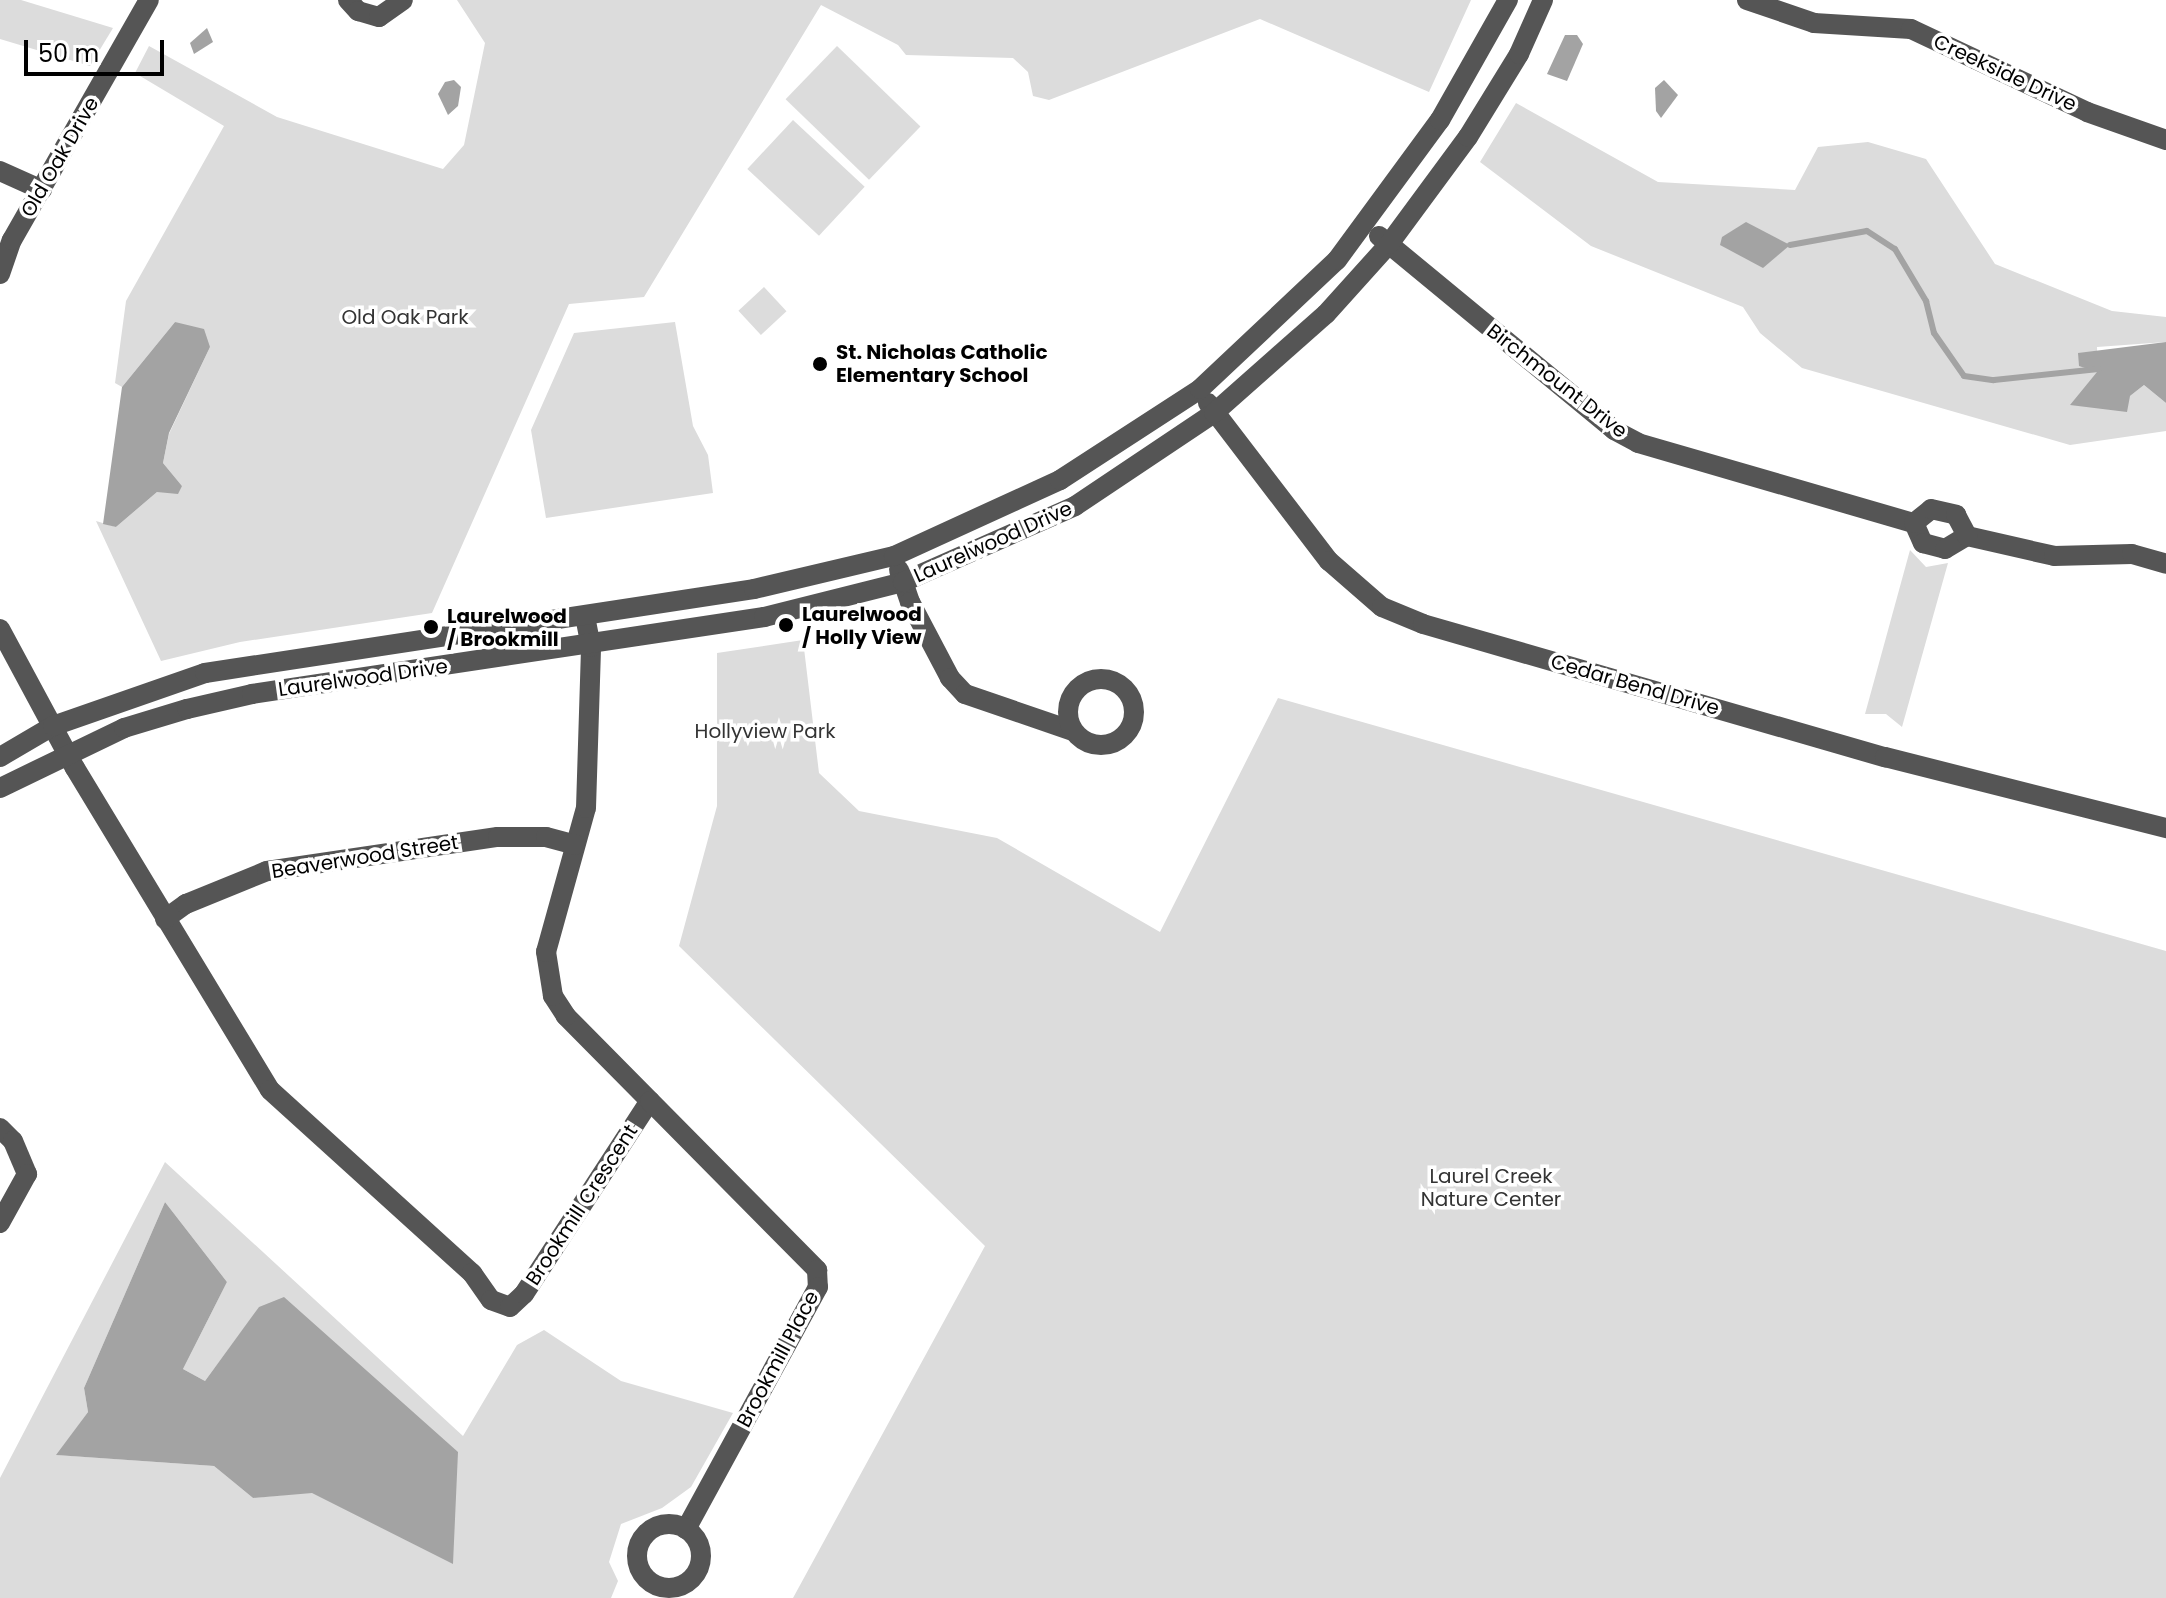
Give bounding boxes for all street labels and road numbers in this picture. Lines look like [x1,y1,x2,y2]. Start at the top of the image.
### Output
street label: Creekside Drive [1930,29,2080,117]
street label: Old Oak Drive [16,93,104,221]
street label: Birchmount Drive [1482,319,1632,443]
street label: Laurelwood Drive [910,496,1076,588]
street label: Cedar Bend Drive [1548,649,1722,721]
street label: Laurelwood Drive [277,654,449,702]
street label: Beaverwood Street [270,830,460,884]
street label: Brookmill Crescent [521,1120,643,1290]
street label: Brookmill Place [732,1287,824,1431]

